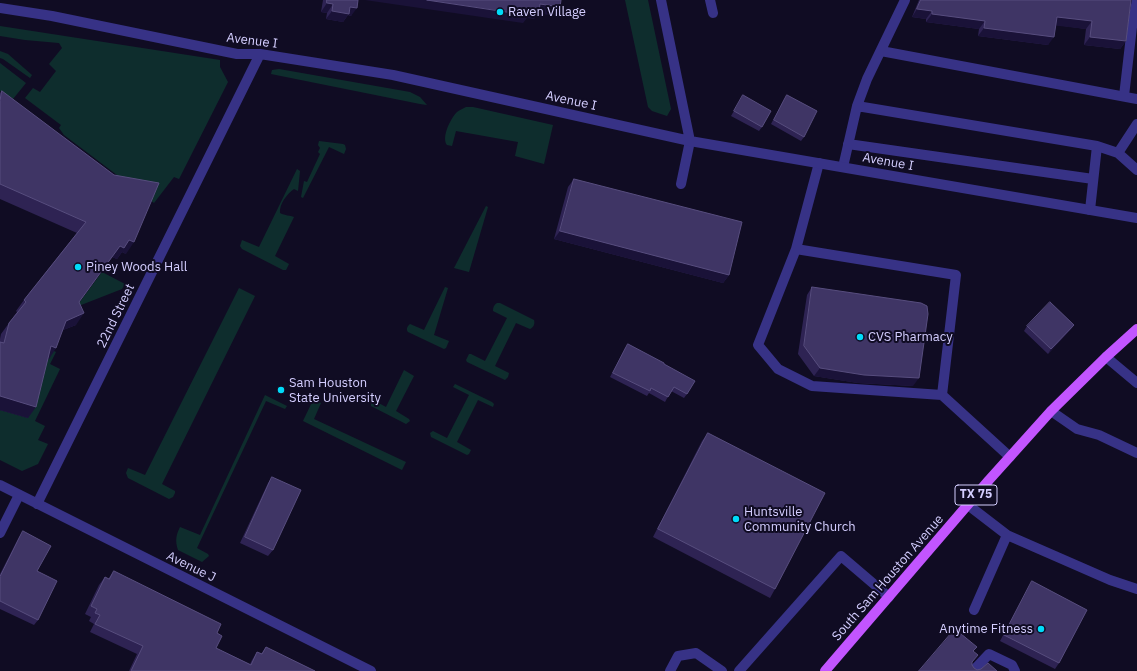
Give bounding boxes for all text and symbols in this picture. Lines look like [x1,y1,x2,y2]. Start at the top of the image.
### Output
place label: Raven Village [508,4,586,20]
marker: Raven Village [495,7,505,17]
street label: Avenue I [225,30,279,52]
street label: Avenue I [544,88,598,114]
street label: Avenue I [861,150,915,174]
place label: Piney Woods Hall [86,259,187,275]
marker: Piney Woods Hall [73,262,83,272]
street label: 22nd Street [94,281,138,351]
place label: CVS Pharmacy [868,329,953,345]
marker: CVS Pharmacy [855,332,865,342]
place label: Sam Houston State University [289,375,381,406]
marker: Sam Houston State University [276,385,286,395]
road number: TX 75 [955,485,997,505]
place label: Huntsville Community Church [744,504,856,535]
street label: South Sam Houston Avenue [829,512,947,644]
marker: Huntsville Community Church [731,514,741,524]
street label: Avenue J [164,548,218,586]
place label: Anytime Fitness [939,621,1033,637]
marker: Anytime Fitness [1036,624,1046,634]

